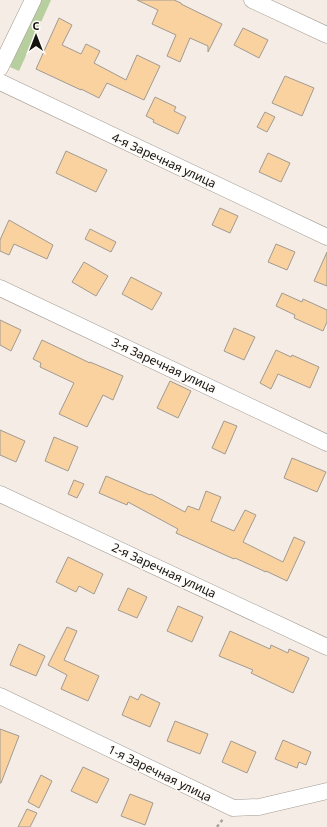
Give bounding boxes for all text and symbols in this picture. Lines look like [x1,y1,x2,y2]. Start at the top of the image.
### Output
north arrow [16,16,56,56]
text: С [32,18,40,33]
street label: 4-я Заречная улица [109,128,219,192]
street label: 3-я Заречная улица [109,333,219,397]
street label: 2-я Заречная улица [109,538,219,602]
street label: 1-я Заречная улица [105,741,215,805]

